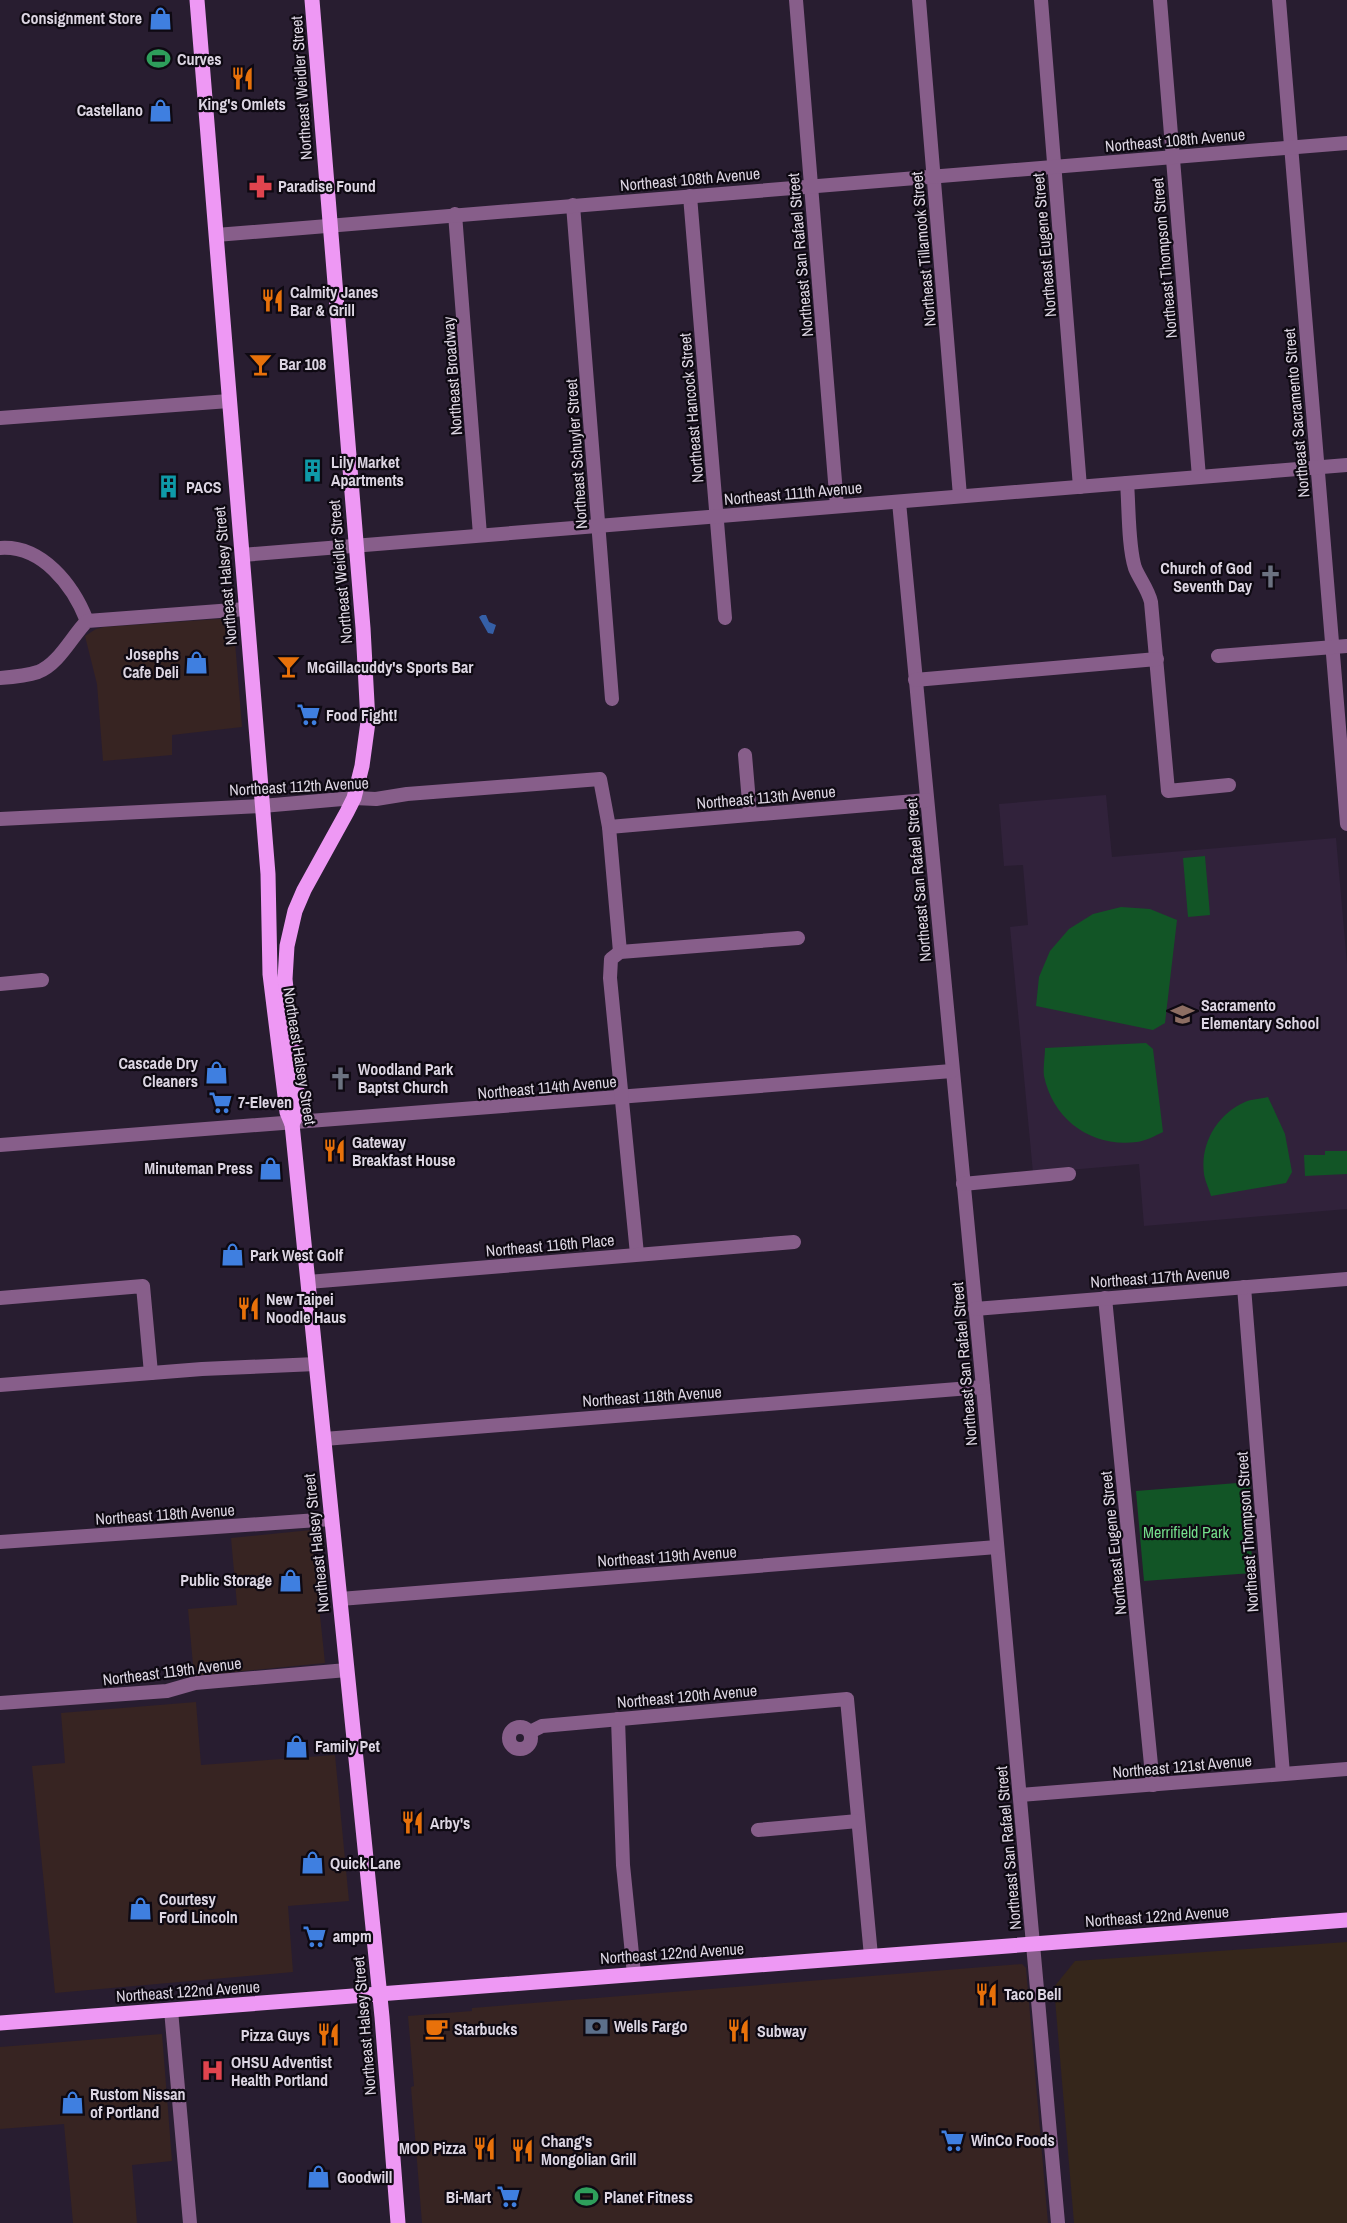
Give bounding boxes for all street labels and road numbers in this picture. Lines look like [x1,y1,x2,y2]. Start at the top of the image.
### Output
street label: Northeast Weidler Street [285,15,317,161]
street label: Northeast 108th Avenue [1104,123,1246,157]
street label: Northeast 108th Avenue [619,162,761,196]
street label: Northeast Tillamook Street [905,170,941,327]
street label: Northeast San Rafael Street [782,172,818,338]
street label: Northeast Eugene Street [1027,172,1061,318]
street label: Northeast Thompson Street [1146,177,1182,339]
street label: Northeast Broadway [437,316,467,436]
street label: Northeast Sacramento Street [1278,327,1314,499]
street label: Northeast Hancock Street [673,332,709,484]
street label: Northeast Schuyler Street [560,378,592,530]
street label: Northeast 111th Avenue [723,476,863,510]
street label: Northeast Weidler Street [323,499,357,645]
street label: Northeast Halsey Street [208,505,242,646]
street label: Northeast 112th Avenue [229,771,369,801]
street label: Northeast 113th Avenue [696,780,836,814]
street label: Northeast San Rafael Street [900,797,936,963]
street label: Northeast Halsey Street [278,985,322,1127]
street label: Northeast 114th Avenue [477,1070,617,1104]
street label: Northeast 116th Place [485,1228,615,1262]
street label: Northeast 117th Avenue [1090,1261,1230,1293]
street label: Northeast San Rafael Street [946,1281,982,1447]
street label: Northeast 118th Avenue [582,1380,722,1412]
street label: Northeast Thompson Street [1230,1451,1264,1613]
street label: Northeast Eugene Street [1094,1470,1131,1616]
street label: Northeast Halsey Street [298,1472,334,1613]
street label: Northeast 118th Avenue [95,1498,235,1530]
street label: Northeast 119th Avenue [597,1540,737,1572]
street label: Northeast 119th Avenue [101,1652,243,1690]
street label: Northeast 120th Avenue [616,1679,758,1713]
street label: Northeast 121st Avenue [1111,1749,1253,1783]
street label: Northeast San Rafael Street [990,1765,1026,1931]
street label: Northeast 122nd Avenue [1084,1900,1230,1932]
street label: Northeast 122nd Avenue [599,1937,745,1969]
street label: Northeast Halsey Street [347,1955,381,2096]
street label: Northeast 122nd Avenue [115,1975,261,2007]

